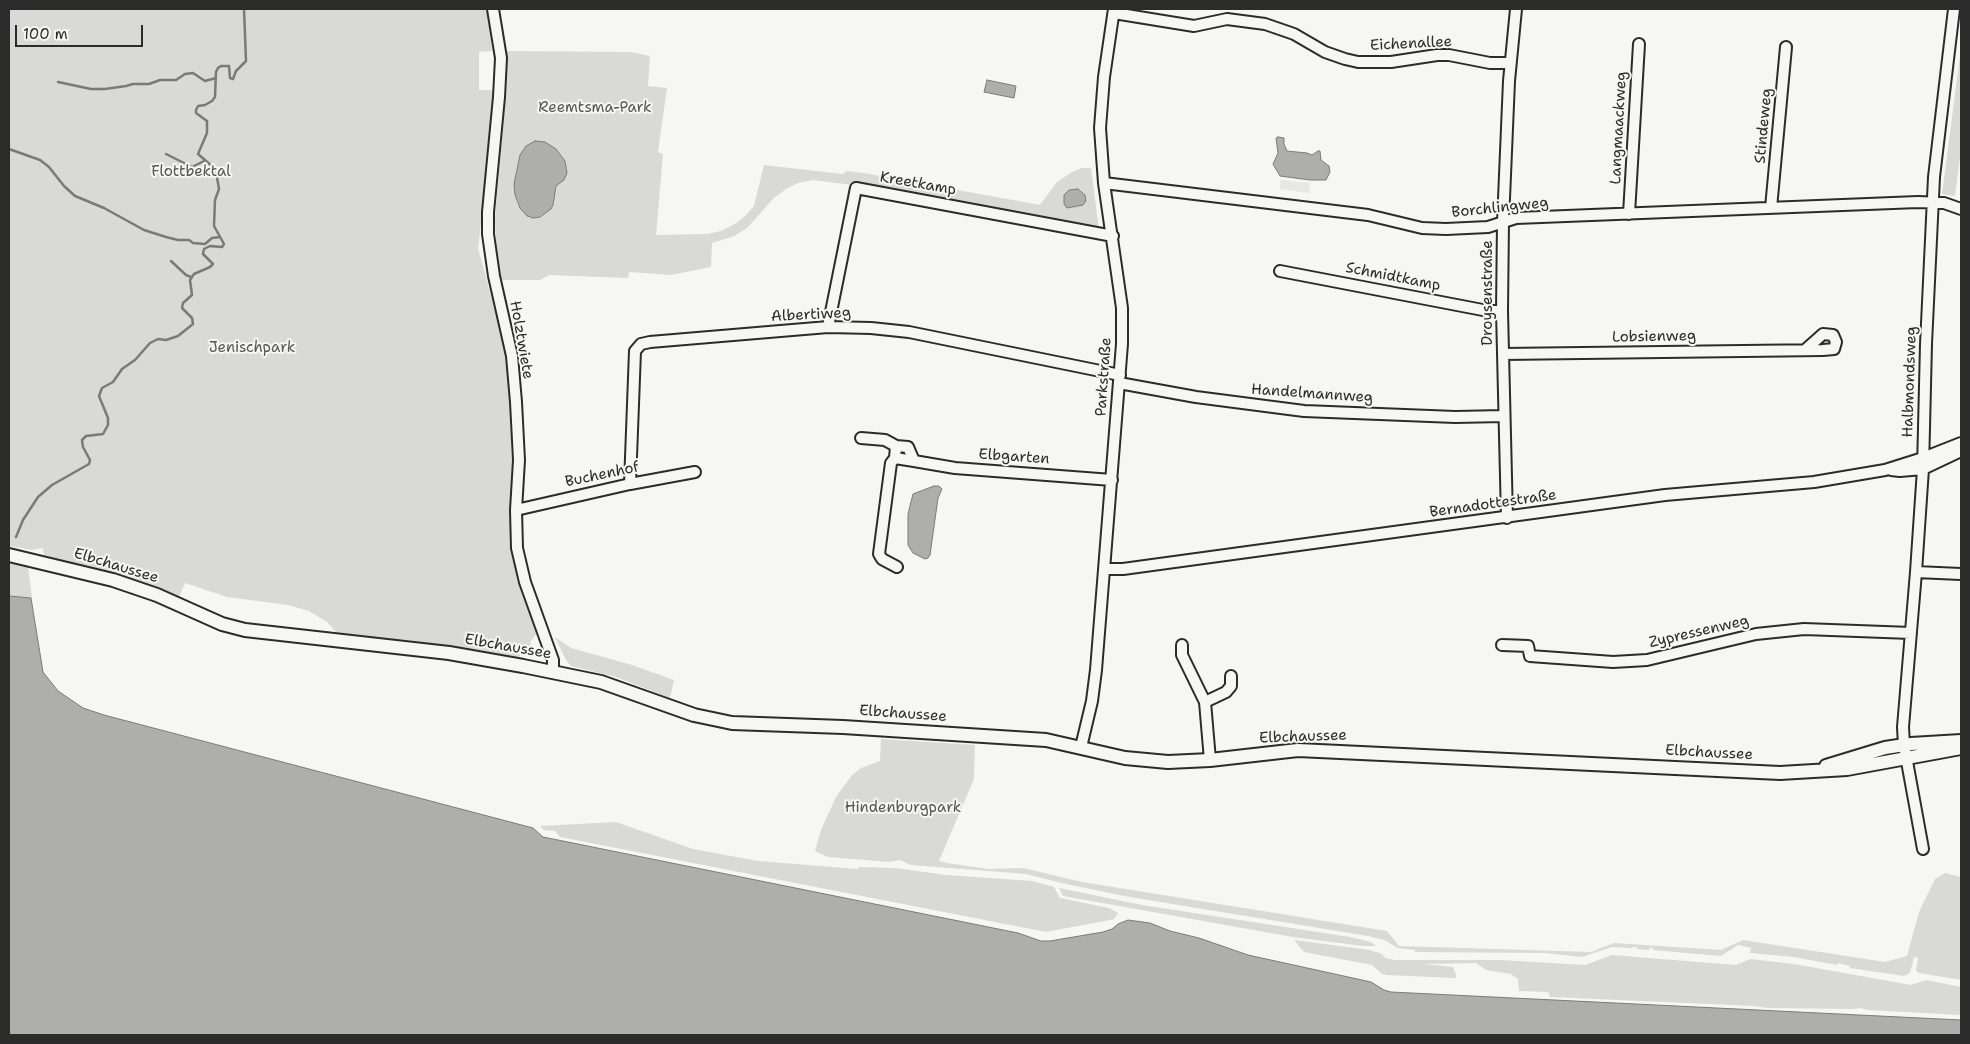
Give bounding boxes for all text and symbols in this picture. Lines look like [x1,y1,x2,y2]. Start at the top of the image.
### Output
scale bar [18,15,145,47]
text: 100 m [23,24,68,44]
street label: Eichenallee [1369,33,1453,55]
street label: Langmaackweg [1607,71,1631,185]
street label: Stindeweg [1752,88,1776,164]
park label: Reemtsma-Park [538,99,652,117]
park label: Flottbektal [151,163,231,181]
street label: Kreetkamp [878,168,958,200]
street label: Borchlingweg [1451,194,1549,222]
street label: Droysenstraße [1479,240,1497,346]
street label: Schmidtkamp [1344,259,1442,295]
street label: Holztwiete [505,299,537,381]
street label: Albertiweg [771,304,851,326]
street label: Halbmondsweg [1899,326,1921,438]
street label: Lobsienweg [1612,327,1696,347]
street label: Parkstraße [1092,337,1116,417]
park label: Jenischpark [209,339,295,357]
street label: Handelmannweg [1250,381,1374,407]
street label: Elbgarten [978,446,1050,468]
street label: Buchenhof [563,458,641,492]
street label: Bernadottestraße [1428,486,1558,522]
street label: Elbchaussee [71,545,161,587]
street label: Zypressenweg [1647,612,1751,652]
street label: Elbchaussee [463,631,553,663]
street label: Elbchaussee [859,702,947,726]
street label: Elbchaussee [1259,726,1347,748]
street label: Elbchaussee [1665,742,1753,764]
park label: Hindenburgpark [845,799,961,817]

